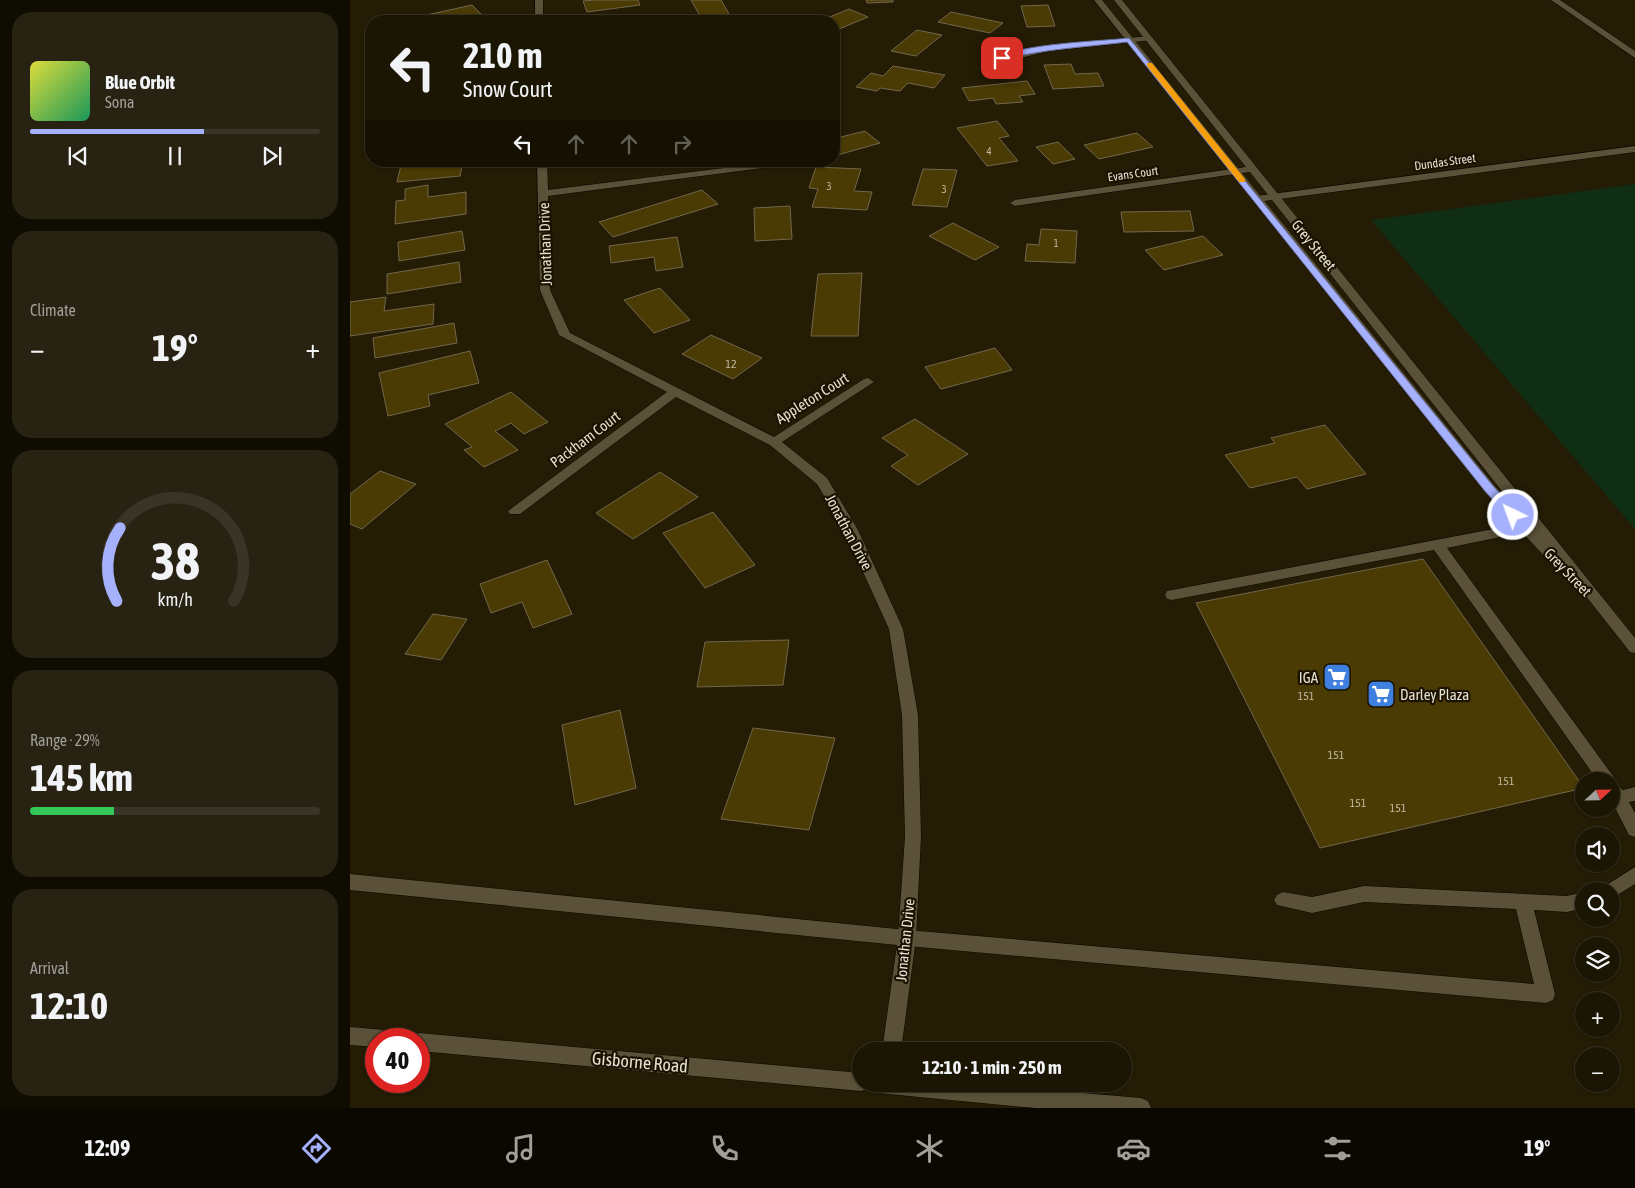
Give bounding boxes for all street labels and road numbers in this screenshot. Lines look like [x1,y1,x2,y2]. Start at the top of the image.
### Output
street label: Dundas Street [1413,151,1477,173]
street label: Evans Court [1107,163,1160,184]
street label: Jonathan Drive [535,202,555,286]
street label: Grey Street [1288,216,1340,274]
street label: Appleton Court [773,369,851,427]
street label: Packham Court [547,407,623,471]
street label: Jonathan Drive [822,491,876,573]
street label: Grey Street [1541,544,1595,600]
street label: Jonathan Drive [892,898,918,982]
street label: Gisborne Road [591,1047,689,1077]

